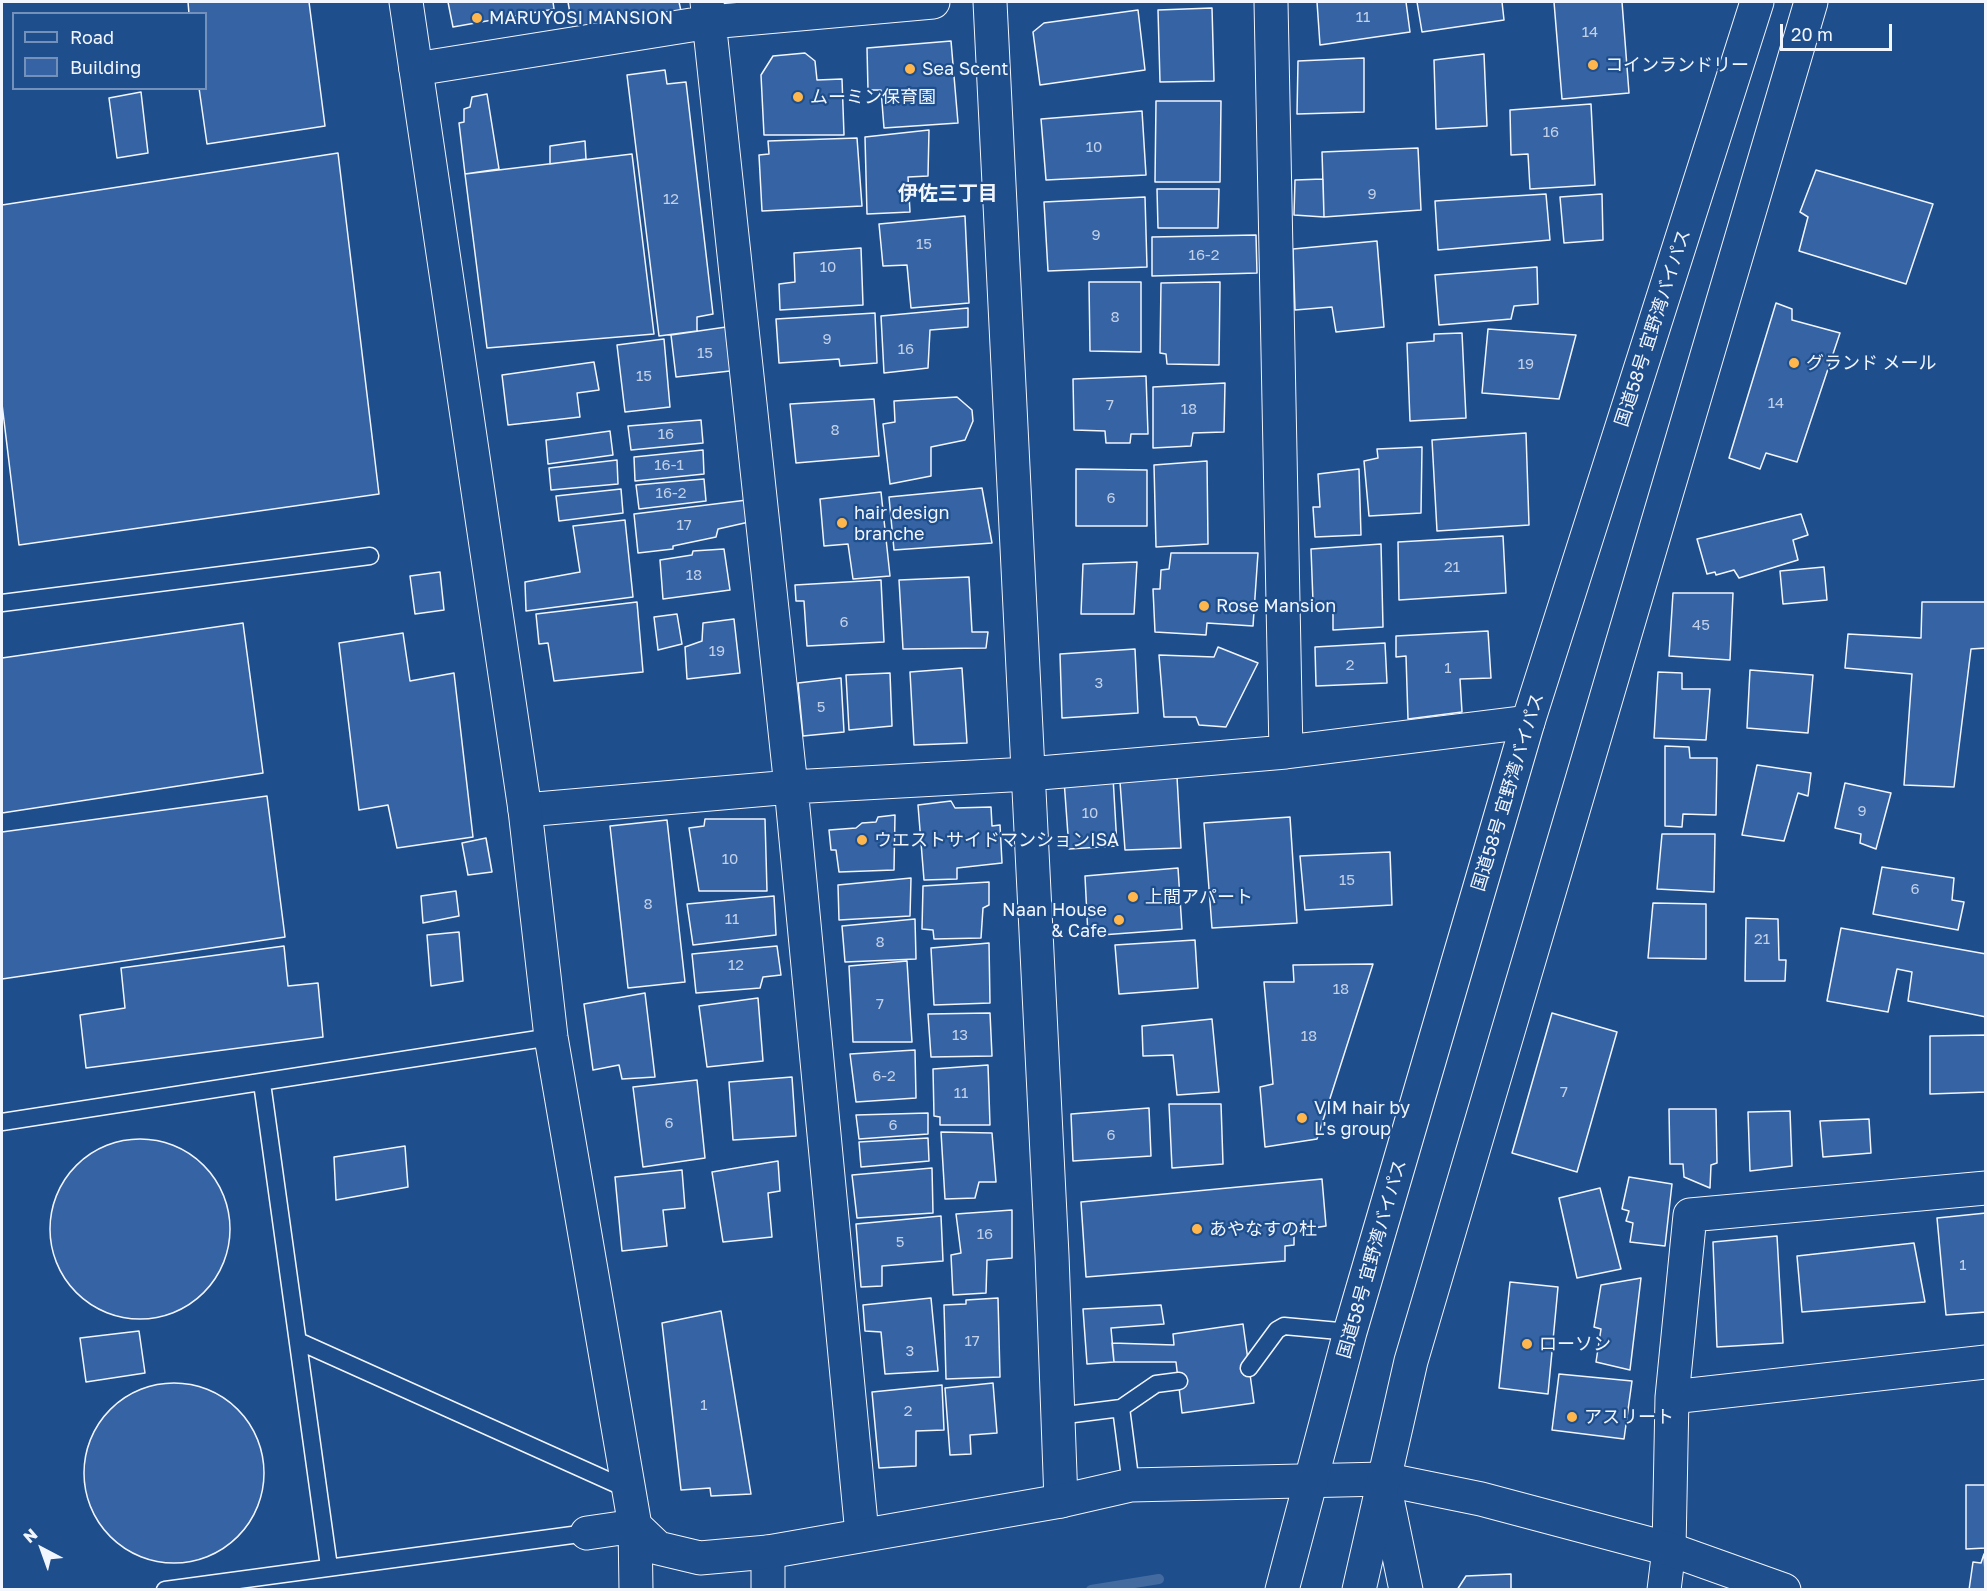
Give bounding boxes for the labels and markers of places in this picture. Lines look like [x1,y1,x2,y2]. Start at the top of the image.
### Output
place label: MARUYOSI MANSION [489,7,673,29]
marker: MARUYOSI MANSION [470,11,484,25]
place label: コインランドリー [1605,54,1749,76]
place label: Sea Scent [922,58,1008,80]
marker: コインランドリー [1586,58,1600,72]
marker: Sea Scent [903,62,917,76]
place label: ムーミン保育園 [810,86,936,108]
marker: ムーミン保育園 [791,90,805,104]
place label: グランド メール [1806,352,1936,374]
marker: グランド メール [1787,356,1801,370]
place label: hair design branche [854,502,950,544]
marker: hair design branche [835,516,849,530]
place label: Rose Mansion [1216,595,1336,617]
marker: Rose Mansion [1197,599,1211,613]
place label: ウエストサイドマンションISA [874,829,1119,851]
marker: ウエストサイドマンションISA [855,833,869,847]
place label: 上間アパート [1145,886,1253,908]
marker: 上間アパート [1126,890,1140,904]
place label: Naan House & Cafe [1002,899,1107,942]
marker: Naan House & Cafe [1112,913,1126,927]
place label: VIM hair by L's group [1314,1097,1410,1140]
marker: VIM hair by L's group [1295,1111,1309,1125]
place label: あやなすの杜 [1209,1218,1317,1240]
marker: あやなすの杜 [1190,1222,1204,1236]
place label: ローソン [1539,1333,1611,1355]
marker: ローソン [1520,1337,1534,1351]
place label: アスリート [1584,1406,1674,1428]
marker: アスリート [1565,1410,1579,1424]

